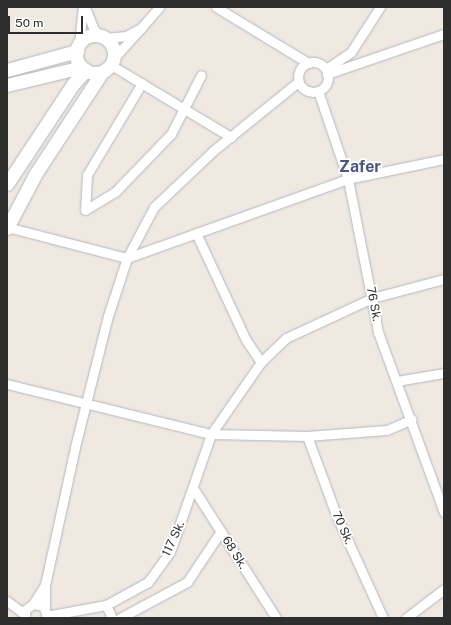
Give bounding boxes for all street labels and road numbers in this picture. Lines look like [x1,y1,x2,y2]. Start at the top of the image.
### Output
street label: 76 Sk. [363,286,383,322]
street label: 70 Sk. [328,509,356,547]
street label: 117 Sk. [160,519,188,559]
street label: 68 Sk. [218,534,250,572]

